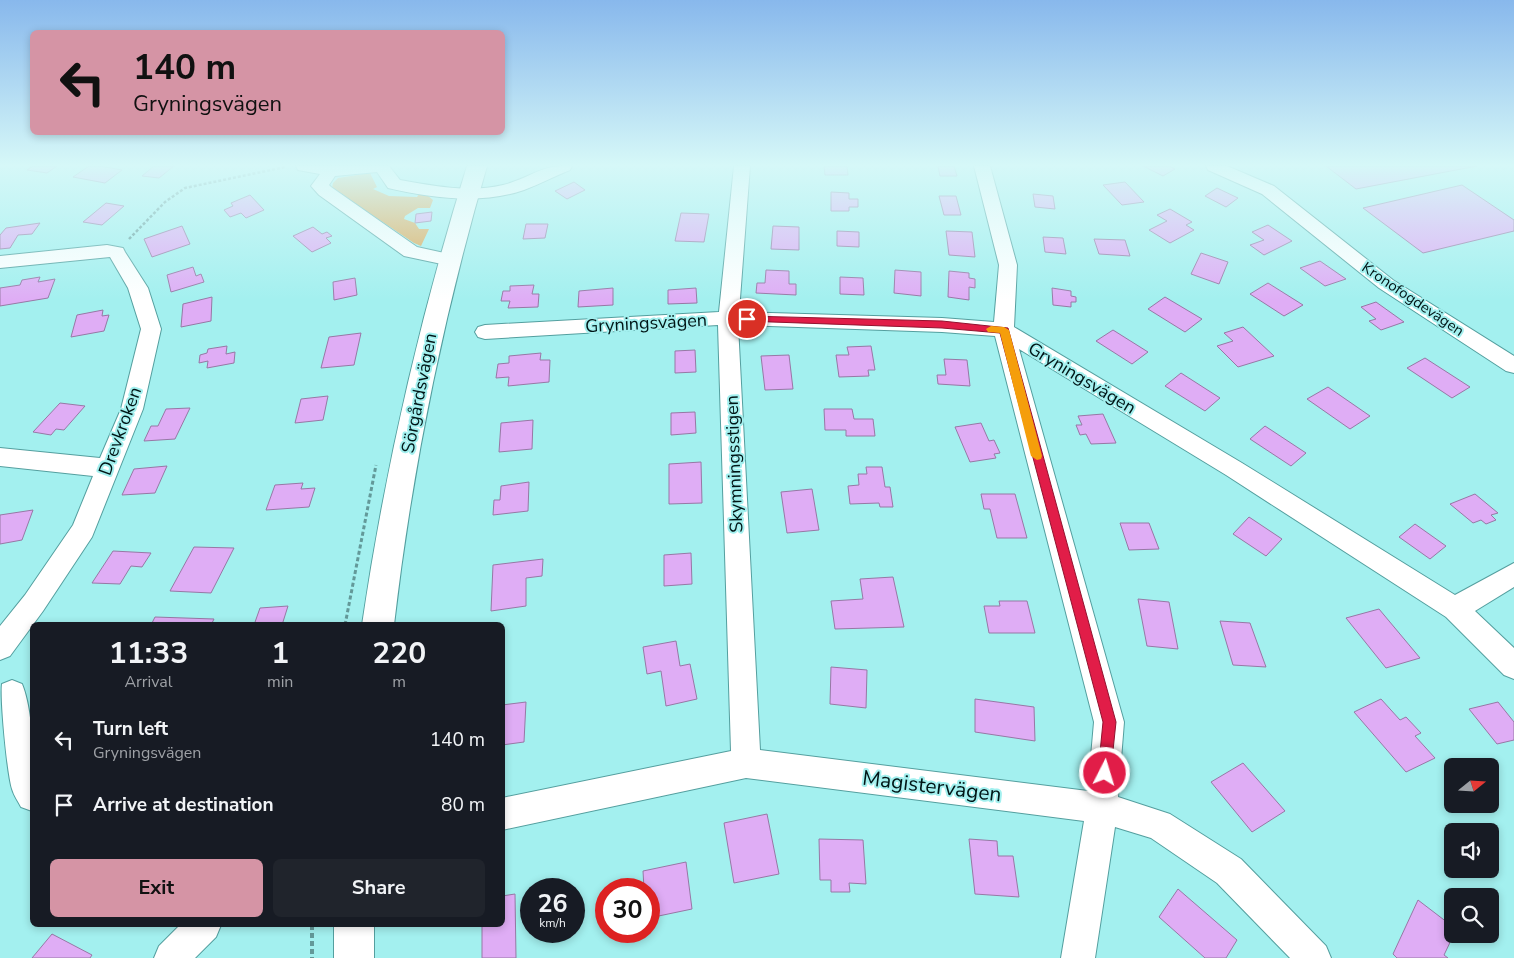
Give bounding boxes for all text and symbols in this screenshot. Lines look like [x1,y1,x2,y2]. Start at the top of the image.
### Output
text: 140 m [133,44,236,91]
icon: left [50,50,115,115]
text: Gryningsvägen [133,89,282,119]
street label: Kronofogdevägen [1358,257,1468,341]
pin [726,298,768,340]
icon: arrive [733,305,761,333]
street label: Gryningsvägen [584,308,708,338]
street label: Sörgårdsvägen [396,331,442,455]
street label: Gryningsvägen [1024,336,1140,420]
street label: Drevkroken [93,384,147,478]
street label: Skymningsstigen [720,395,748,533]
text: 11:33 [109,633,188,674]
text: 1 [271,633,289,674]
text: 220 [372,633,426,674]
text: Arrival [124,671,173,693]
text: min [267,671,293,693]
text: m [392,671,406,693]
text: Turn left [93,716,168,742]
icon: left [50,726,78,754]
text: 140 m [430,727,485,753]
text: Gryningsvägen [93,742,201,764]
position arrow [1078,746,1130,798]
north arrow [1444,758,1499,812]
map controls [1444,758,1499,943]
street label: Magistervägen [861,764,1003,808]
icon: arrive [50,791,78,819]
text: Arrive at destination [93,792,274,818]
text: 80 m [441,792,485,818]
button: sound [1444,823,1499,878]
button: Exit [50,859,263,917]
button: Share [273,859,485,917]
speed limit sign: 30 [595,878,660,943]
text: 26 [537,887,568,921]
button: search [1444,888,1499,943]
text: km/h [539,915,566,931]

